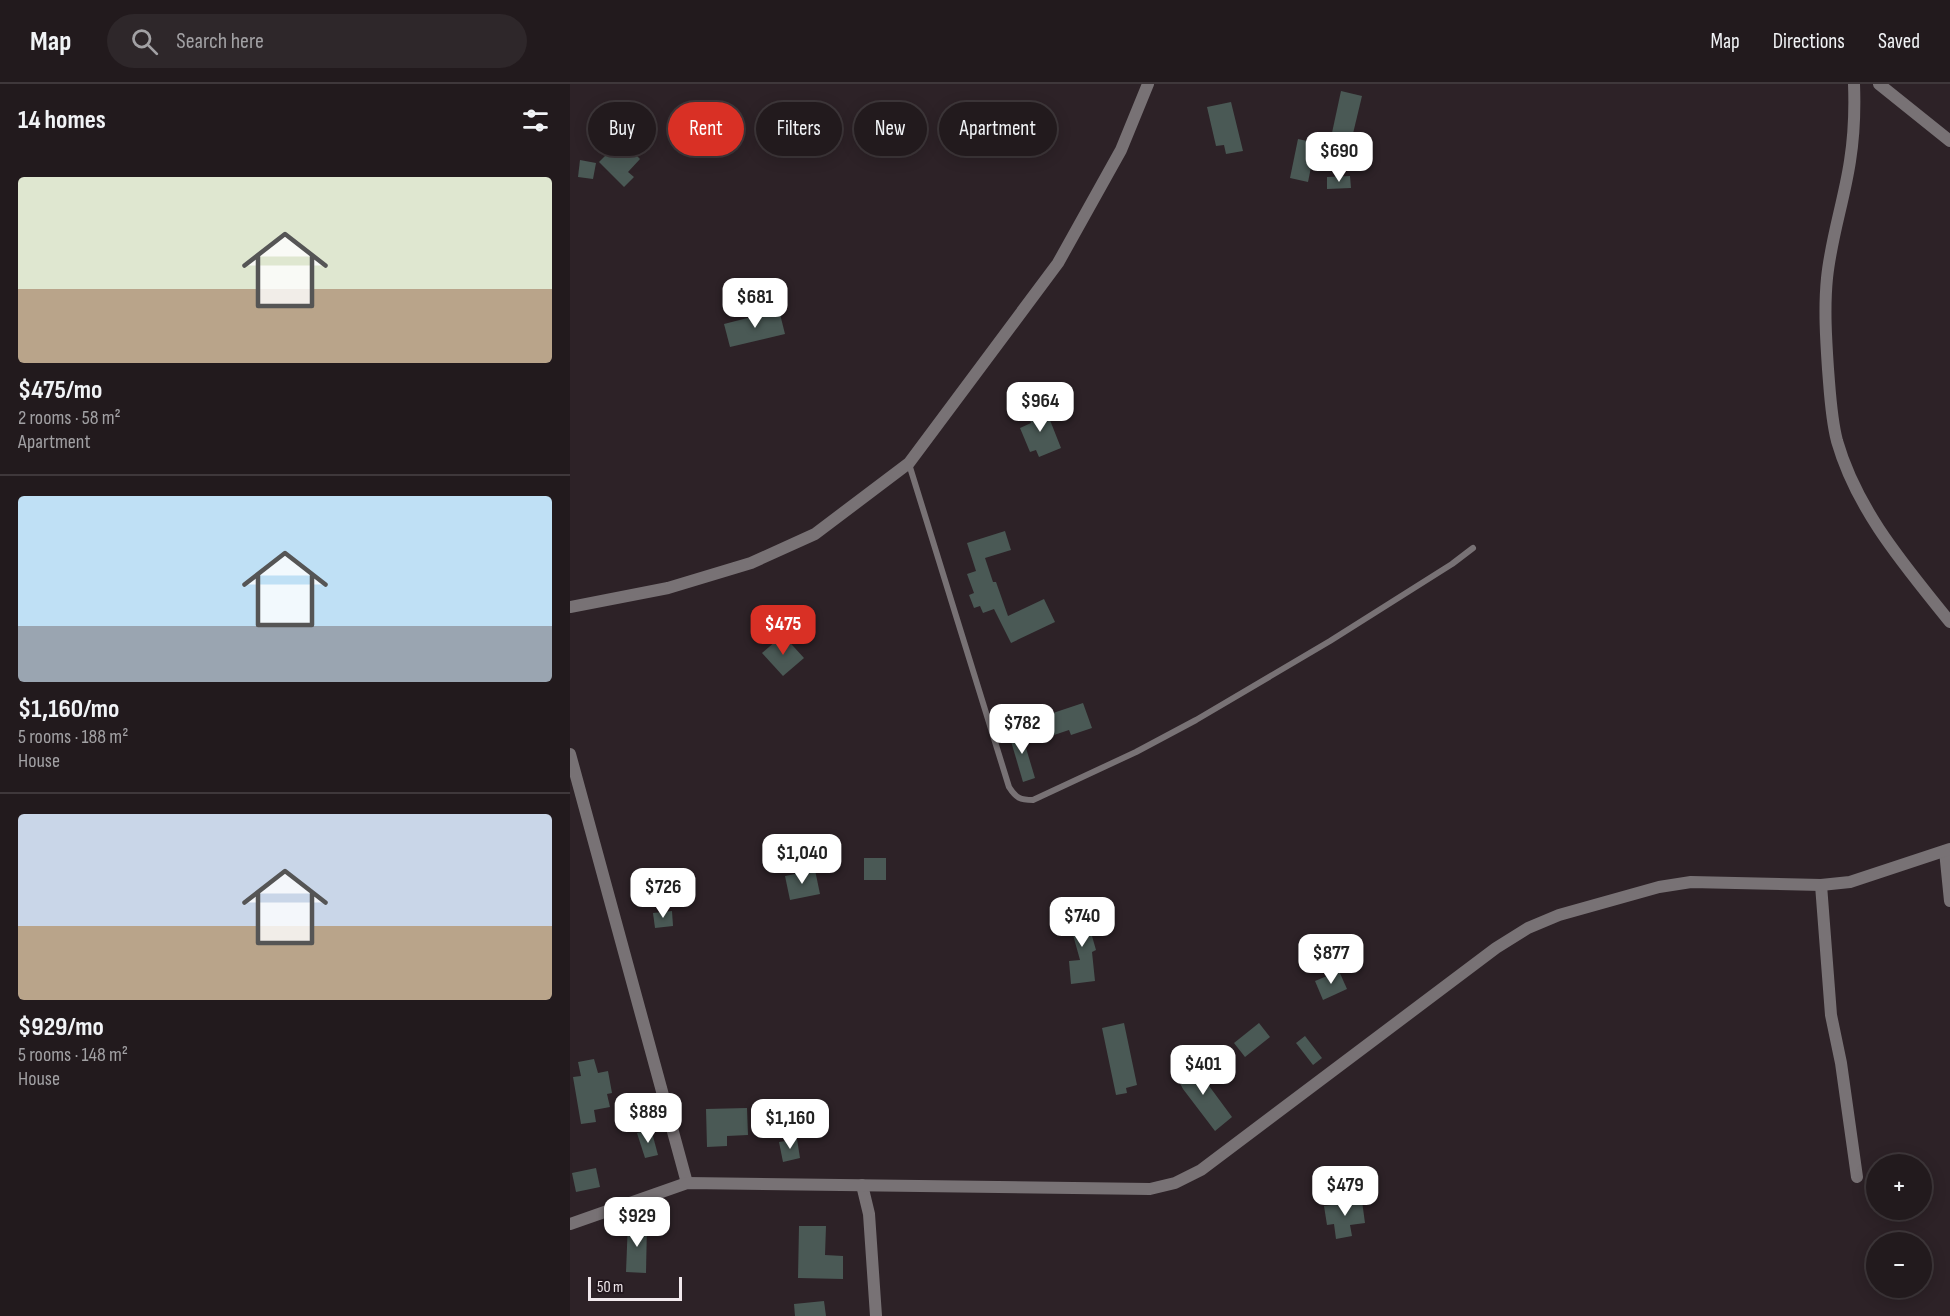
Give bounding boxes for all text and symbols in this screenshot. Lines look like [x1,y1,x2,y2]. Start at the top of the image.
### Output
search box [107,14,527,68]
text: Map [30,25,71,58]
icon: search [128,25,161,58]
text: Search here [176,28,264,55]
text: Map [1710,29,1740,54]
text: Directions [1773,29,1845,54]
text: Saved [1878,29,1920,54]
chip: Buy [588,102,656,156]
chip: Rent [668,102,744,156]
chip: Filters [756,102,842,156]
chip: New [854,102,927,156]
chip: Apartment [939,102,1057,156]
icon: filters [519,104,552,137]
text: 14 homes [18,105,106,136]
pin: $690 [1303,132,1375,183]
text: $690 [1320,139,1358,163]
icon: home [231,216,339,324]
pin: $681 [719,278,791,329]
text: $681 [737,285,773,309]
text: $475/mo [18,375,102,406]
pin: $964 [1004,382,1076,433]
text: $964 [1021,389,1059,413]
text: 2 rooms · 58 m² [18,406,121,430]
text: Apartment [18,430,91,454]
icon: home [231,535,339,643]
pin: $475 [747,605,819,656]
text: $475 [765,612,801,636]
text: $1,160/mo [18,694,119,725]
pin: $782 [986,704,1058,755]
text: $782 [1003,711,1041,735]
text: 5 rooms · 188 m² [18,725,128,749]
text: House [18,749,60,773]
pin: $1,040 [753,834,851,885]
text: $1,040 [776,841,828,865]
icon: home [231,853,339,961]
pin: $726 [627,868,699,919]
text: $726 [644,875,682,899]
pin: $740 [1046,897,1118,948]
text: $740 [1064,904,1100,928]
pin: $877 [1295,934,1367,985]
text: $877 [1312,941,1350,965]
text: $929/mo [18,1012,104,1043]
text: 5 rooms · 148 m² [18,1043,128,1067]
pin: $401 [1167,1045,1239,1096]
text: $401 [1185,1052,1221,1076]
text: House [18,1067,60,1091]
pin: $889 [612,1093,684,1144]
pin: $1,160 [741,1099,839,1150]
text: $889 [629,1100,667,1124]
text: $1,160 [765,1106,815,1130]
map controls [1866,1154,1932,1298]
button: + [1866,1154,1932,1220]
pin: $479 [1309,1166,1381,1217]
text: $479 [1326,1173,1364,1197]
pin: $929 [601,1197,673,1248]
text: $929 [618,1204,656,1228]
button: − [1866,1232,1932,1298]
scale bar [588,1274,682,1302]
text: 50 m [597,1278,623,1297]

